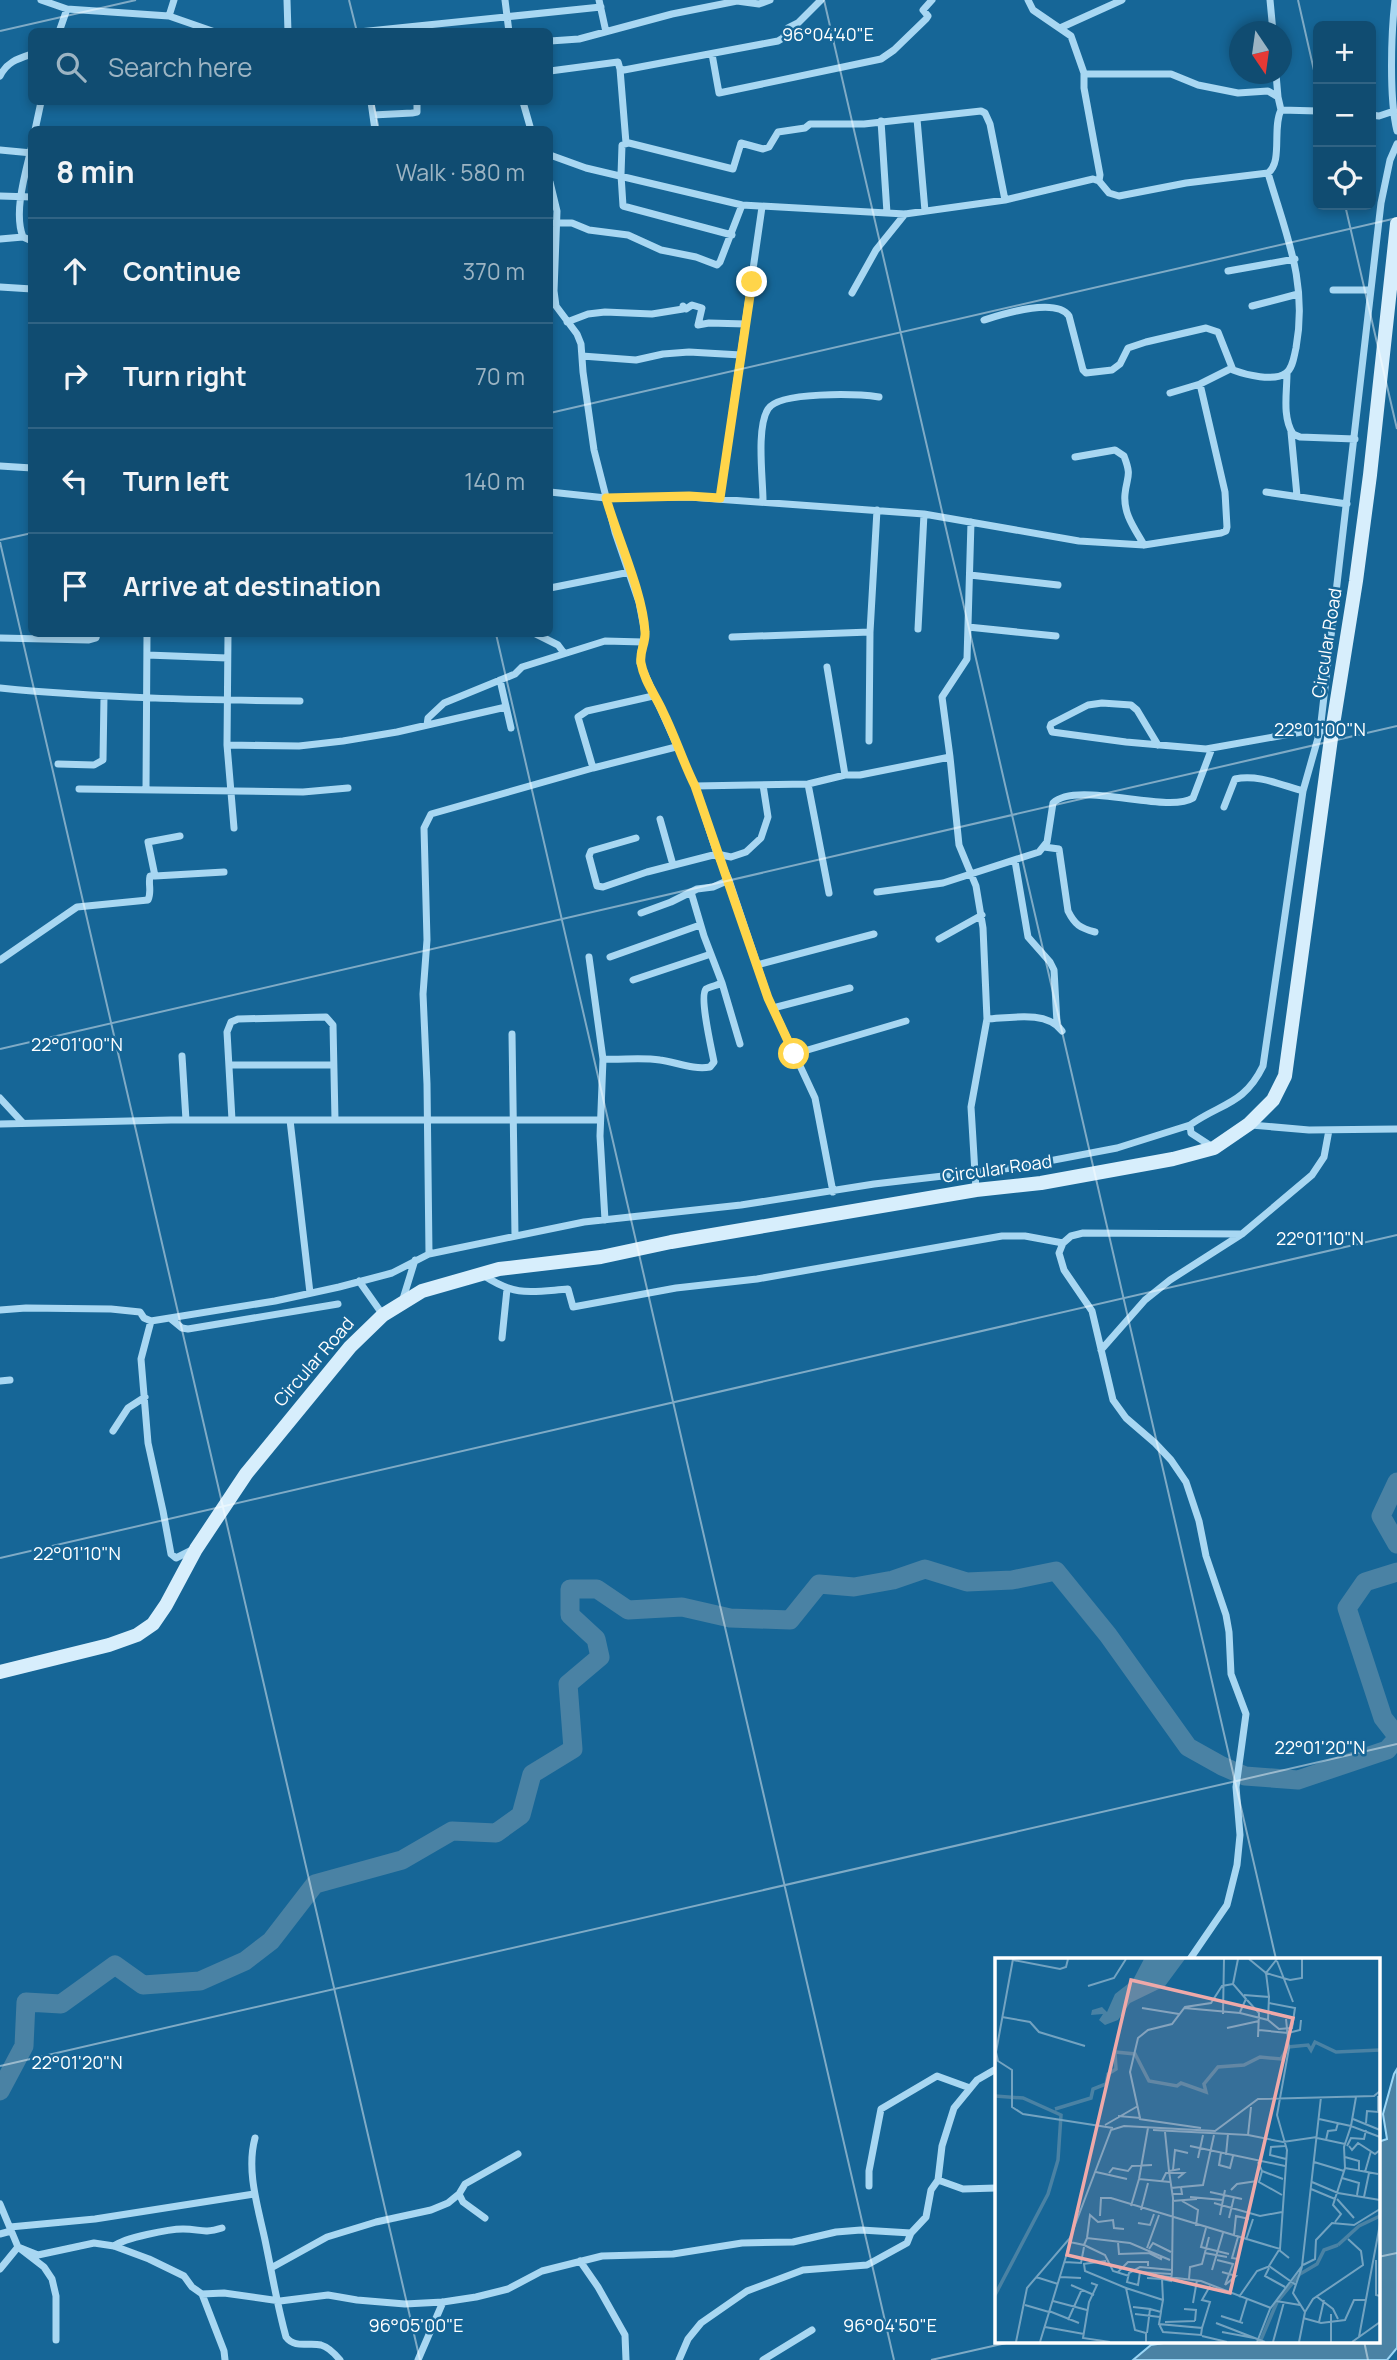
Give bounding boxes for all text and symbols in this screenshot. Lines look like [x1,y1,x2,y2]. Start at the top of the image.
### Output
north arrow [1229,21,1292,84]
map controls [1313,21,1376,210]
button: + [1313,21,1376,84]
text: 96°04'40"E [782,22,874,46]
search box [28,28,553,105]
icon: search [52,48,90,86]
text: Search here [108,49,253,85]
button: − [1313,84,1376,147]
button: locate [1313,147,1376,210]
text: 8 min [56,151,135,192]
text: Walk · 580 m [396,156,525,188]
icon: ahead [56,252,94,290]
text: Continue [123,253,241,289]
text: 370 m [463,255,525,287]
route end [736,266,767,297]
icon: right [56,357,94,395]
text: Turn right [123,358,247,394]
text: 70 m [475,360,525,392]
icon: left [56,462,94,500]
text: Turn left [123,463,230,499]
text: 140 m [464,465,525,497]
icon: arrive [56,567,94,605]
text: Arrive at destination [123,568,381,604]
street label: Circular Road [1305,586,1347,700]
text: 22°01'00"N [1274,717,1366,741]
text: 22°01'00"N [31,1032,123,1056]
route start [778,1038,809,1069]
street label: Circular Road [940,1148,1053,1188]
text: 22°01'10"N [1276,1226,1364,1250]
street label: Circular Road [268,1312,359,1411]
text: 22°01'10"N [33,1541,121,1565]
text: 22°01'20"N [1274,1735,1366,1759]
inset map [995,1958,1380,2342]
text: 22°01'20"N [31,2050,123,2074]
text: 96°05'00"E [369,2313,463,2337]
text: 96°04'50"E [843,2313,937,2337]

